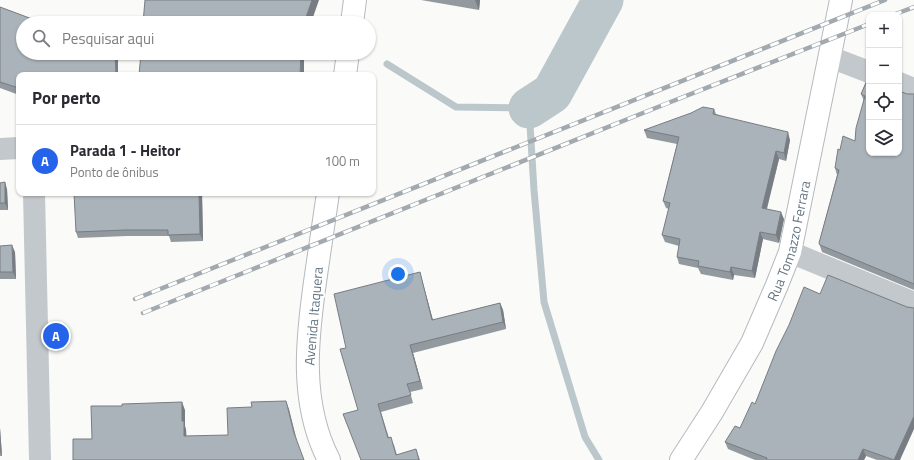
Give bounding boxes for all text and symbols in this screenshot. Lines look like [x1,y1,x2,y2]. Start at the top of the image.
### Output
map controls [866,12,902,156]
button: + [866,12,902,48]
search box [16,16,376,60]
icon: search [30,27,52,49]
text: Pesquisar aqui [62,27,154,50]
button: − [866,48,902,84]
button: locate [866,84,902,120]
text: Por perto [32,85,101,111]
button: layers [866,120,902,156]
text: Parada 1 - Heitor [70,139,181,162]
text: A [41,151,49,171]
text: 100 m [324,151,360,171]
text: Ponto de ônibus [70,162,159,182]
street label: Rua Tomazzo Ferrara [761,179,815,304]
your location [388,264,408,284]
street label: Avenida Itaquera [298,266,328,366]
pin: A [43,321,69,351]

